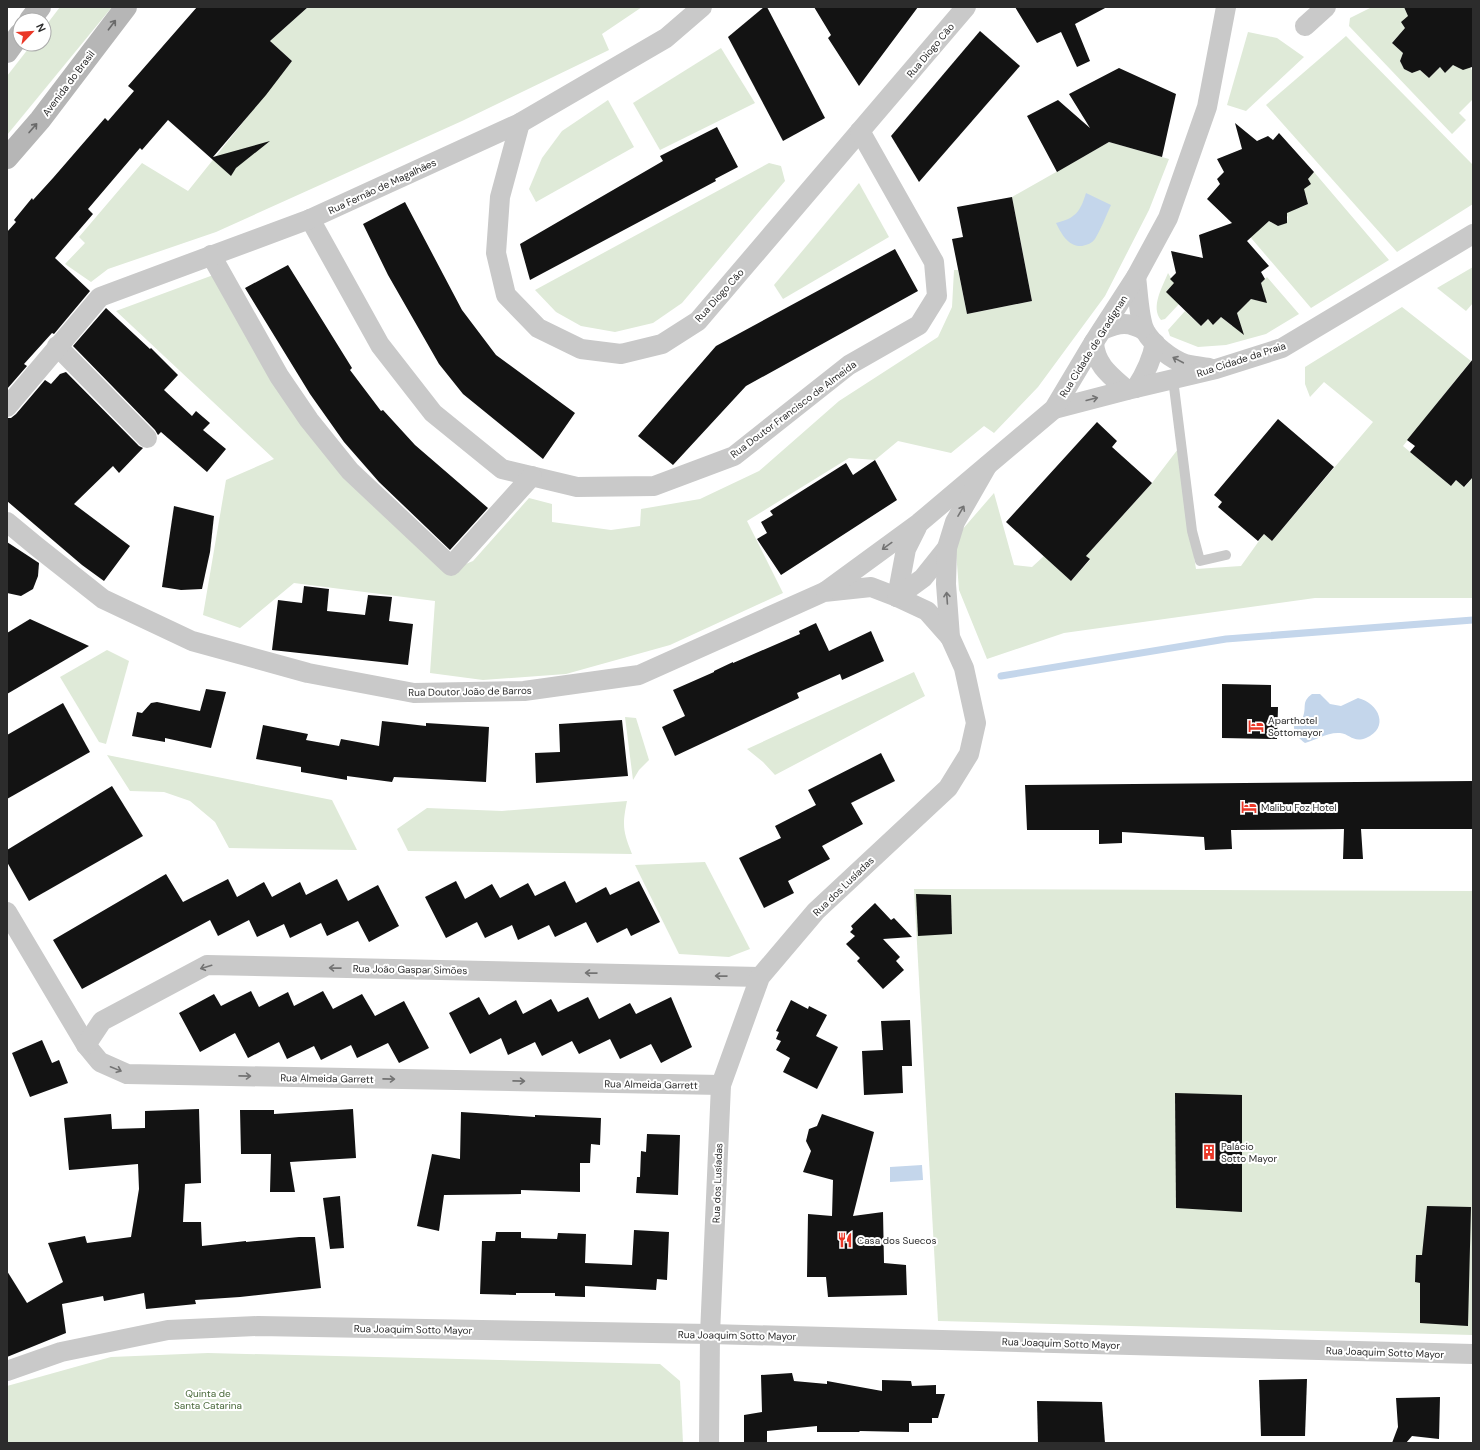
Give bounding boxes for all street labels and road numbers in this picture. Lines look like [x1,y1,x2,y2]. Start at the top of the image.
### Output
street label: Rua Diogo Cão [904,20,957,80]
street label: Avenida do Brasil [39,48,97,119]
street label: Rua Fernão de Magalhães [326,156,438,217]
street label: Rua Diogo Cão [692,266,747,325]
street label: Rua Cidade de Gradignan [1057,293,1130,400]
street label: Rua Cidade da Praia [1195,339,1287,380]
street label: Rua Doutor Francisco de Almeida [728,358,859,461]
street label: Rua Doutor João de Barros [408,684,532,699]
street label: Rua dos Lusíadas [810,854,877,919]
street label: Rua João Gaspar Simões [353,962,467,977]
street label: Rua Almeida Garrett [280,1071,374,1086]
street label: Rua Almeida Garrett [604,1077,698,1092]
street label: Rua dos Lusíadas [710,1143,725,1223]
street label: Rua Joaquim Sotto Mayor [354,1322,473,1337]
street label: Rua Joaquim Sotto Mayor [678,1328,797,1343]
street label: Rua Joaquim Sotto Mayor [1002,1335,1121,1352]
street label: Rua Joaquim Sotto Mayor [1326,1344,1445,1361]

